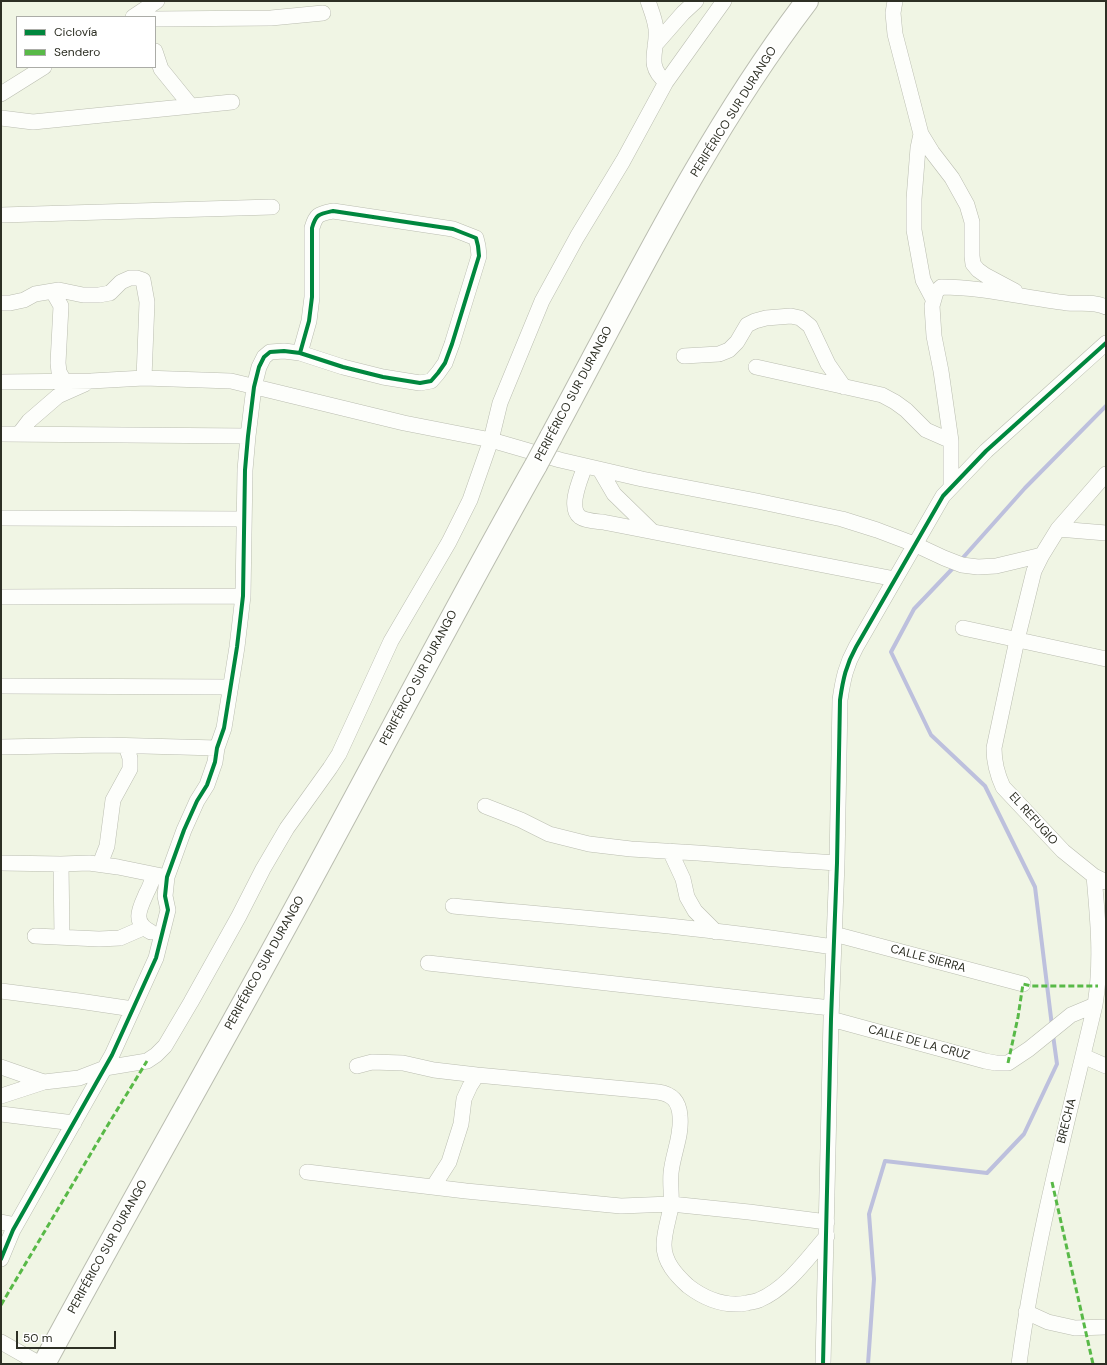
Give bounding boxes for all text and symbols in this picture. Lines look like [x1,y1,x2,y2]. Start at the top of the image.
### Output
legend [16,16,156,68]
text: Ciclovía [54,24,97,40]
text: Sendero [54,44,100,60]
street label: PERIFÉRICO SUR DURANGO [688,44,780,180]
street label: PERIFÉRICO SUR DURANGO [532,324,616,464]
street label: PERIFÉRICO SUR DURANGO [377,608,461,748]
street label: EL REFUGIO [1006,790,1060,848]
street label: PERIFÉRICO SUR DURANGO [222,894,308,1032]
street label: CALLE SIERRA [889,942,967,976]
street label: CALLE DE LA CRUZ [867,1022,971,1064]
street label: BRECHA [1054,1097,1080,1145]
street label: PERIFÉRICO SUR DURANGO [65,1178,151,1316]
scale bar [18,1323,118,1349]
text: 50 m [23,1330,52,1346]

